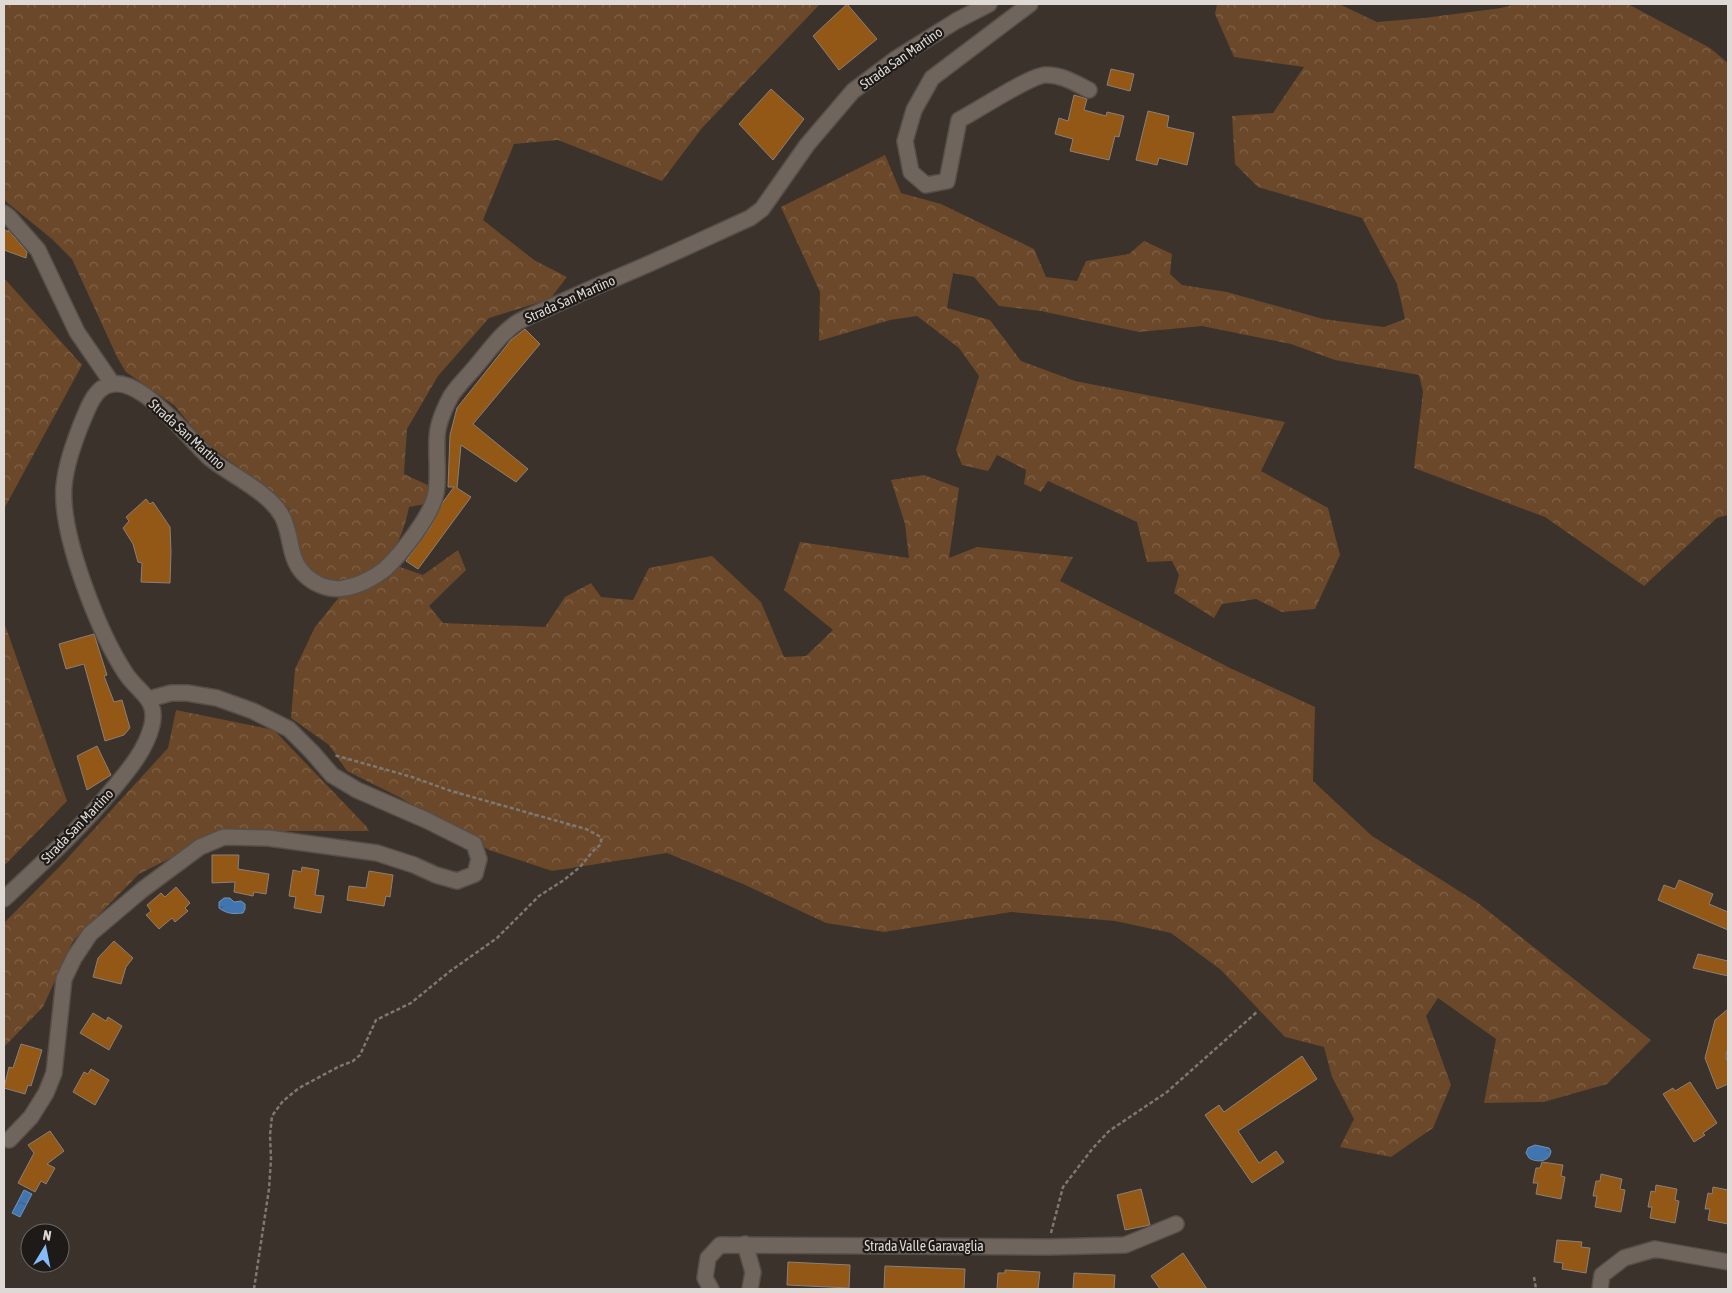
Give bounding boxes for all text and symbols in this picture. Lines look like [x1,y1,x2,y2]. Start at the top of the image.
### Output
street label: Strada San Martino [857,24,945,92]
street label: Strada San Martino [522,272,618,326]
street label: Strada San Martino [146,396,228,472]
street label: Strada San Martino [38,786,116,866]
north arrow [20,1223,70,1273]
text: N [42,1227,53,1244]
street label: Strada Valle Garavaglia [864,1238,984,1254]

